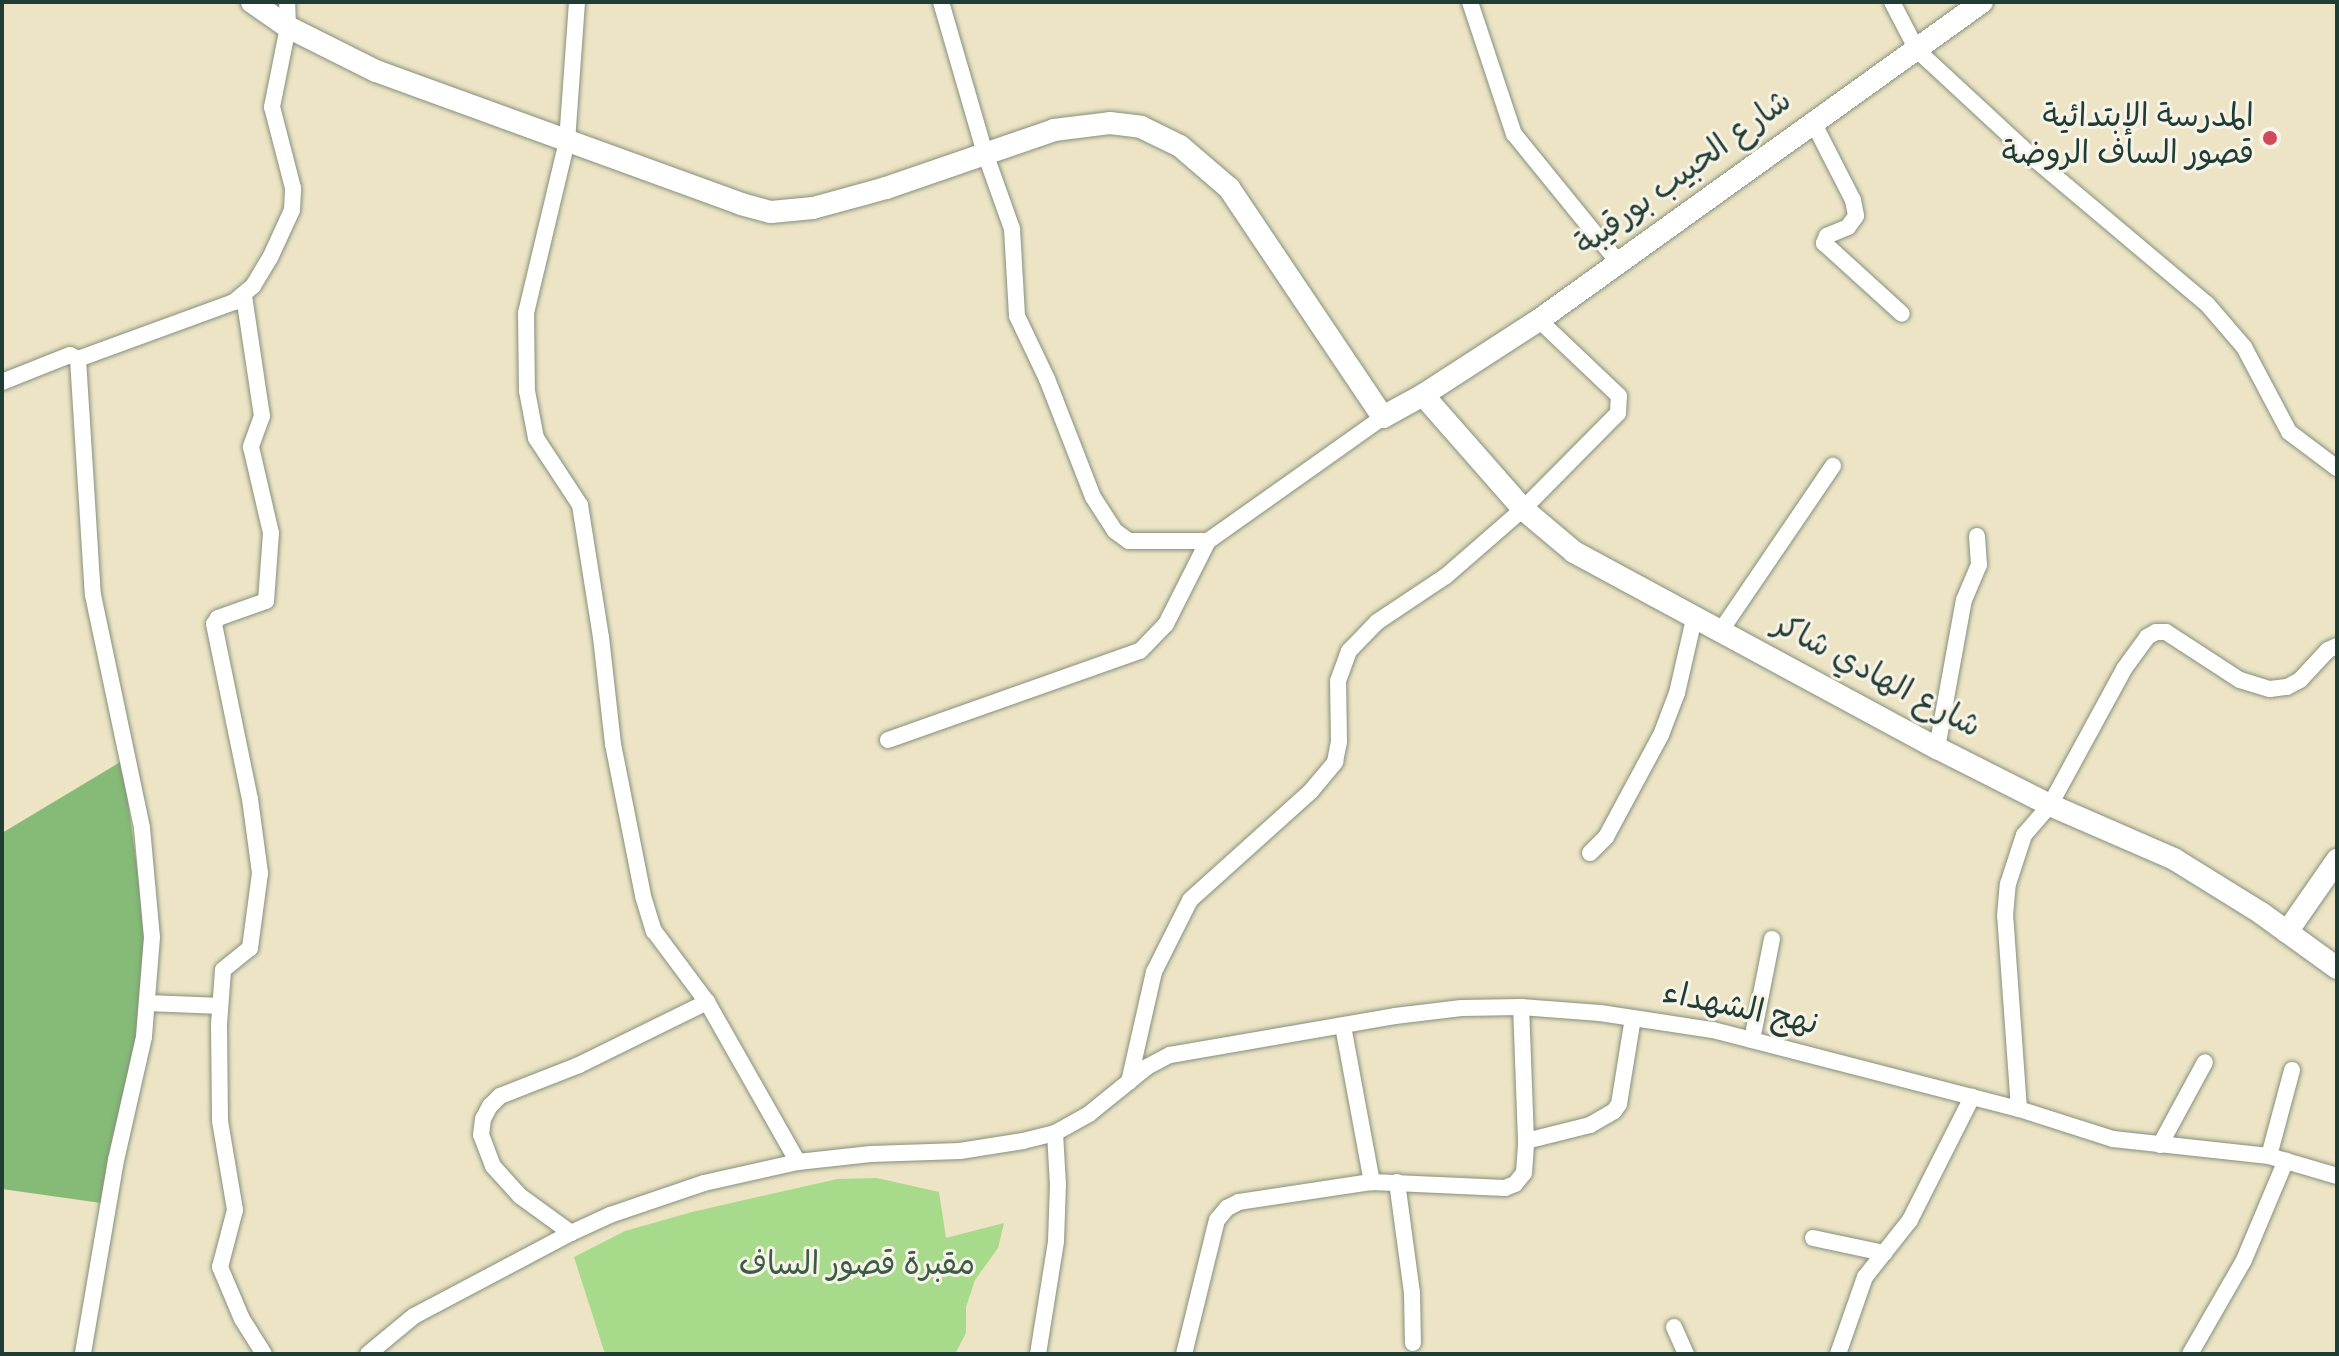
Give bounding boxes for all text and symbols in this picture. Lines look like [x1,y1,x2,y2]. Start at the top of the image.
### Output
street label: شارع الحبيب بورقيبة [1569,84,1801,266]
place label: المدرسة الإبتدائية قصور الساف الروضة [2002,101,2254,176]
marker: المدرسة الإبتدائية قصور الساف الروضة [2261,129,2279,147]
street label: شارع الهادي شاكر [1766,607,1986,749]
street label: نهج الشهداء [1659,976,1821,1046]
park label: مقبرة قصور الساف [739,1248,975,1286]

